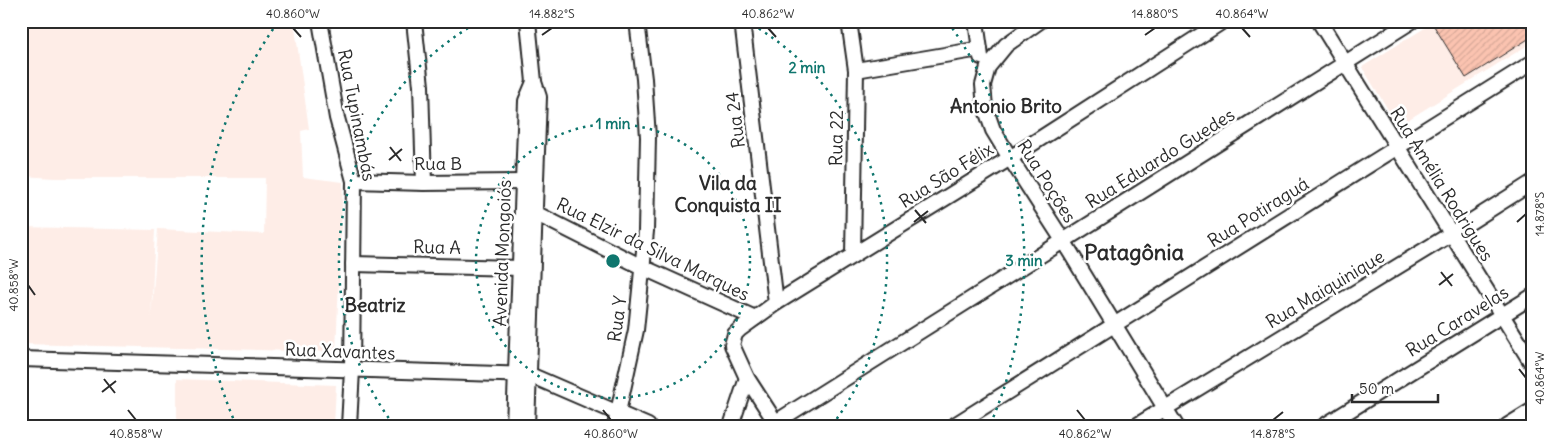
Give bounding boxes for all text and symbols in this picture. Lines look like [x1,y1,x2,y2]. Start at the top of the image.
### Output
text: 40.860°W [266,6,320,21]
text: 14.882°S [529,6,575,21]
text: 40.862°W [742,6,794,21]
text: 14.880°S [1132,6,1179,21]
text: 40.864°W [1215,6,1269,21]
street label: Rua Tupinambás [333,47,381,183]
text: 2 min [789,58,826,77]
street label: Rua 24 [720,91,750,149]
district label: Antonio Brito [950,94,1062,118]
street label: Rua Eduardo Guedes [1081,103,1239,213]
street label: Rua Amélia Rodrigues [1385,103,1499,265]
street label: Rua 22 [824,110,848,166]
text: 1 min [596,114,631,133]
street label: Rua Poções [1012,135,1082,227]
street label: Rua São Félix [895,137,997,213]
street label: Rua B [414,152,462,175]
district label: Vila da Conquista II [675,171,781,217]
street label: Rua Potiraguá [1203,172,1313,252]
street label: Avenida Mongoiós [488,179,516,327]
text: 14.878°S [1532,191,1547,236]
street label: Rua Elzir da Silva Marques [553,192,753,306]
street label: Rua A [413,235,461,259]
district label: Patagônia [1084,238,1184,266]
street label: Rua Maiquinique [1262,245,1388,333]
text: 3 min [1005,251,1043,270]
centre of rings [604,252,622,270]
text: 40.858°W [6,258,21,311]
street label: Rua Caravelas [1401,280,1513,362]
district label: Beatriz [344,293,406,317]
street label: Rua Y [602,294,632,344]
street label: Rua Xavantes [284,338,396,364]
text: 40.864°W [1532,351,1547,405]
scale bar [1352,372,1438,404]
text: 50 m [1359,379,1394,398]
text: 40.858°W [110,426,163,441]
text: 40.860°W [584,426,638,441]
text: 40.862°W [1059,426,1111,441]
text: 14.878°S [1251,426,1296,441]

